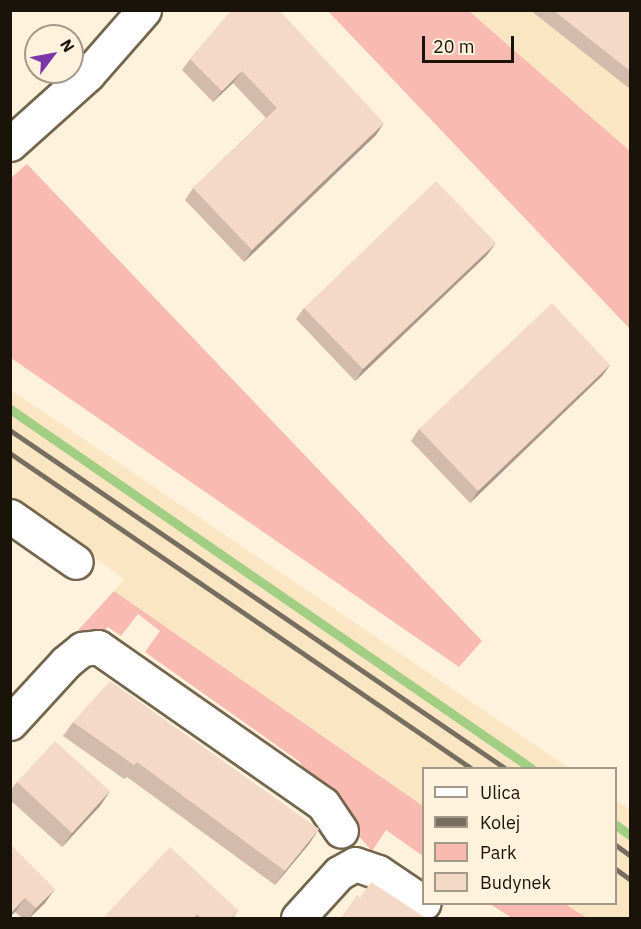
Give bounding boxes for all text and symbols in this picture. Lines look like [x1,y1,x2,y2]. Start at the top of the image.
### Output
north arrow [24,24,84,84]
scale bar [425,24,516,62]
text: N [56,35,79,56]
text: 20 m [433,35,475,58]
legend [422,767,617,905]
text: Ulica [480,781,520,804]
text: Kolej [480,811,520,834]
text: Park [480,841,516,864]
text: Budynek [480,871,551,894]

